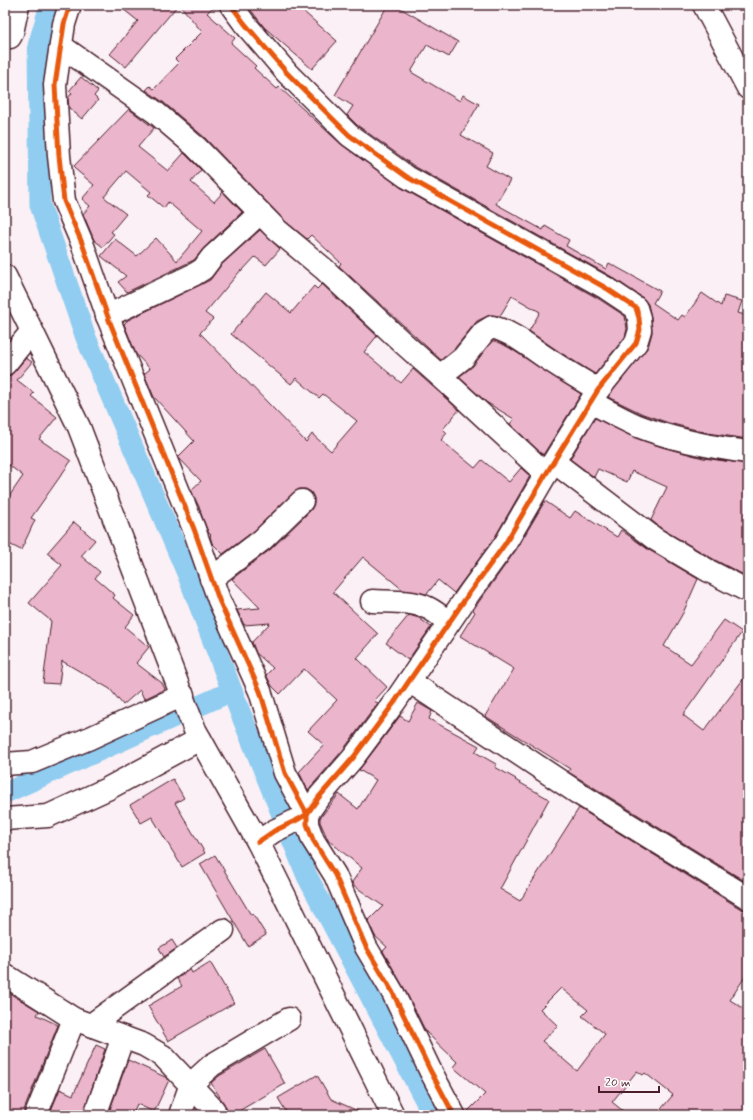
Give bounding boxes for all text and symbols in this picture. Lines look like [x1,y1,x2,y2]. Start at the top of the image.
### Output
scale bar [599,1068,659,1094]
text: 20 m [605,1075,631,1091]

